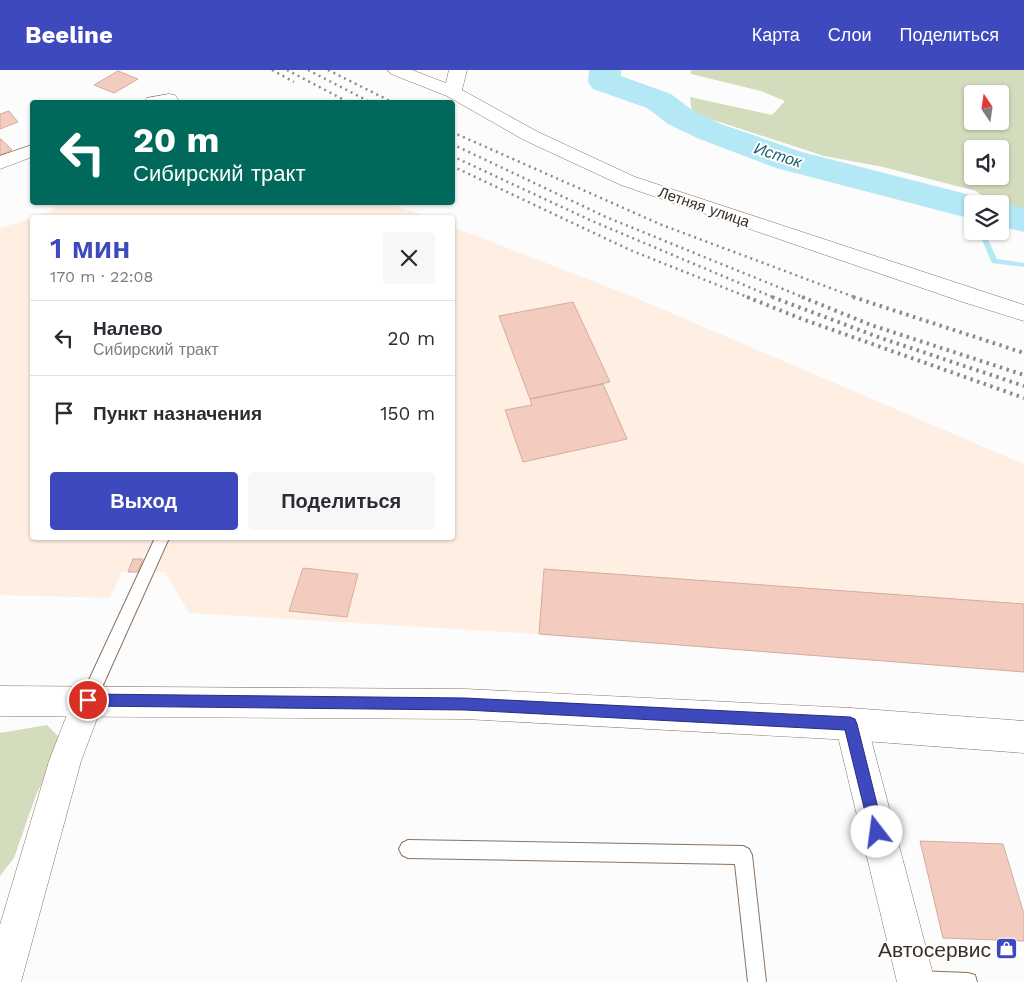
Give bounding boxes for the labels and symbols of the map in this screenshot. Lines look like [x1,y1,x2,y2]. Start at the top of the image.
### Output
north arrow [964,85,1009,130]
water label: Исток [752,138,806,172]
street label: Летняя улица [656,183,753,231]
pin [67,679,109,721]
position arrow [850,805,902,857]
place label: Автосервис [878,937,991,962]
shop icon: Автосервис [995,937,1019,961]

